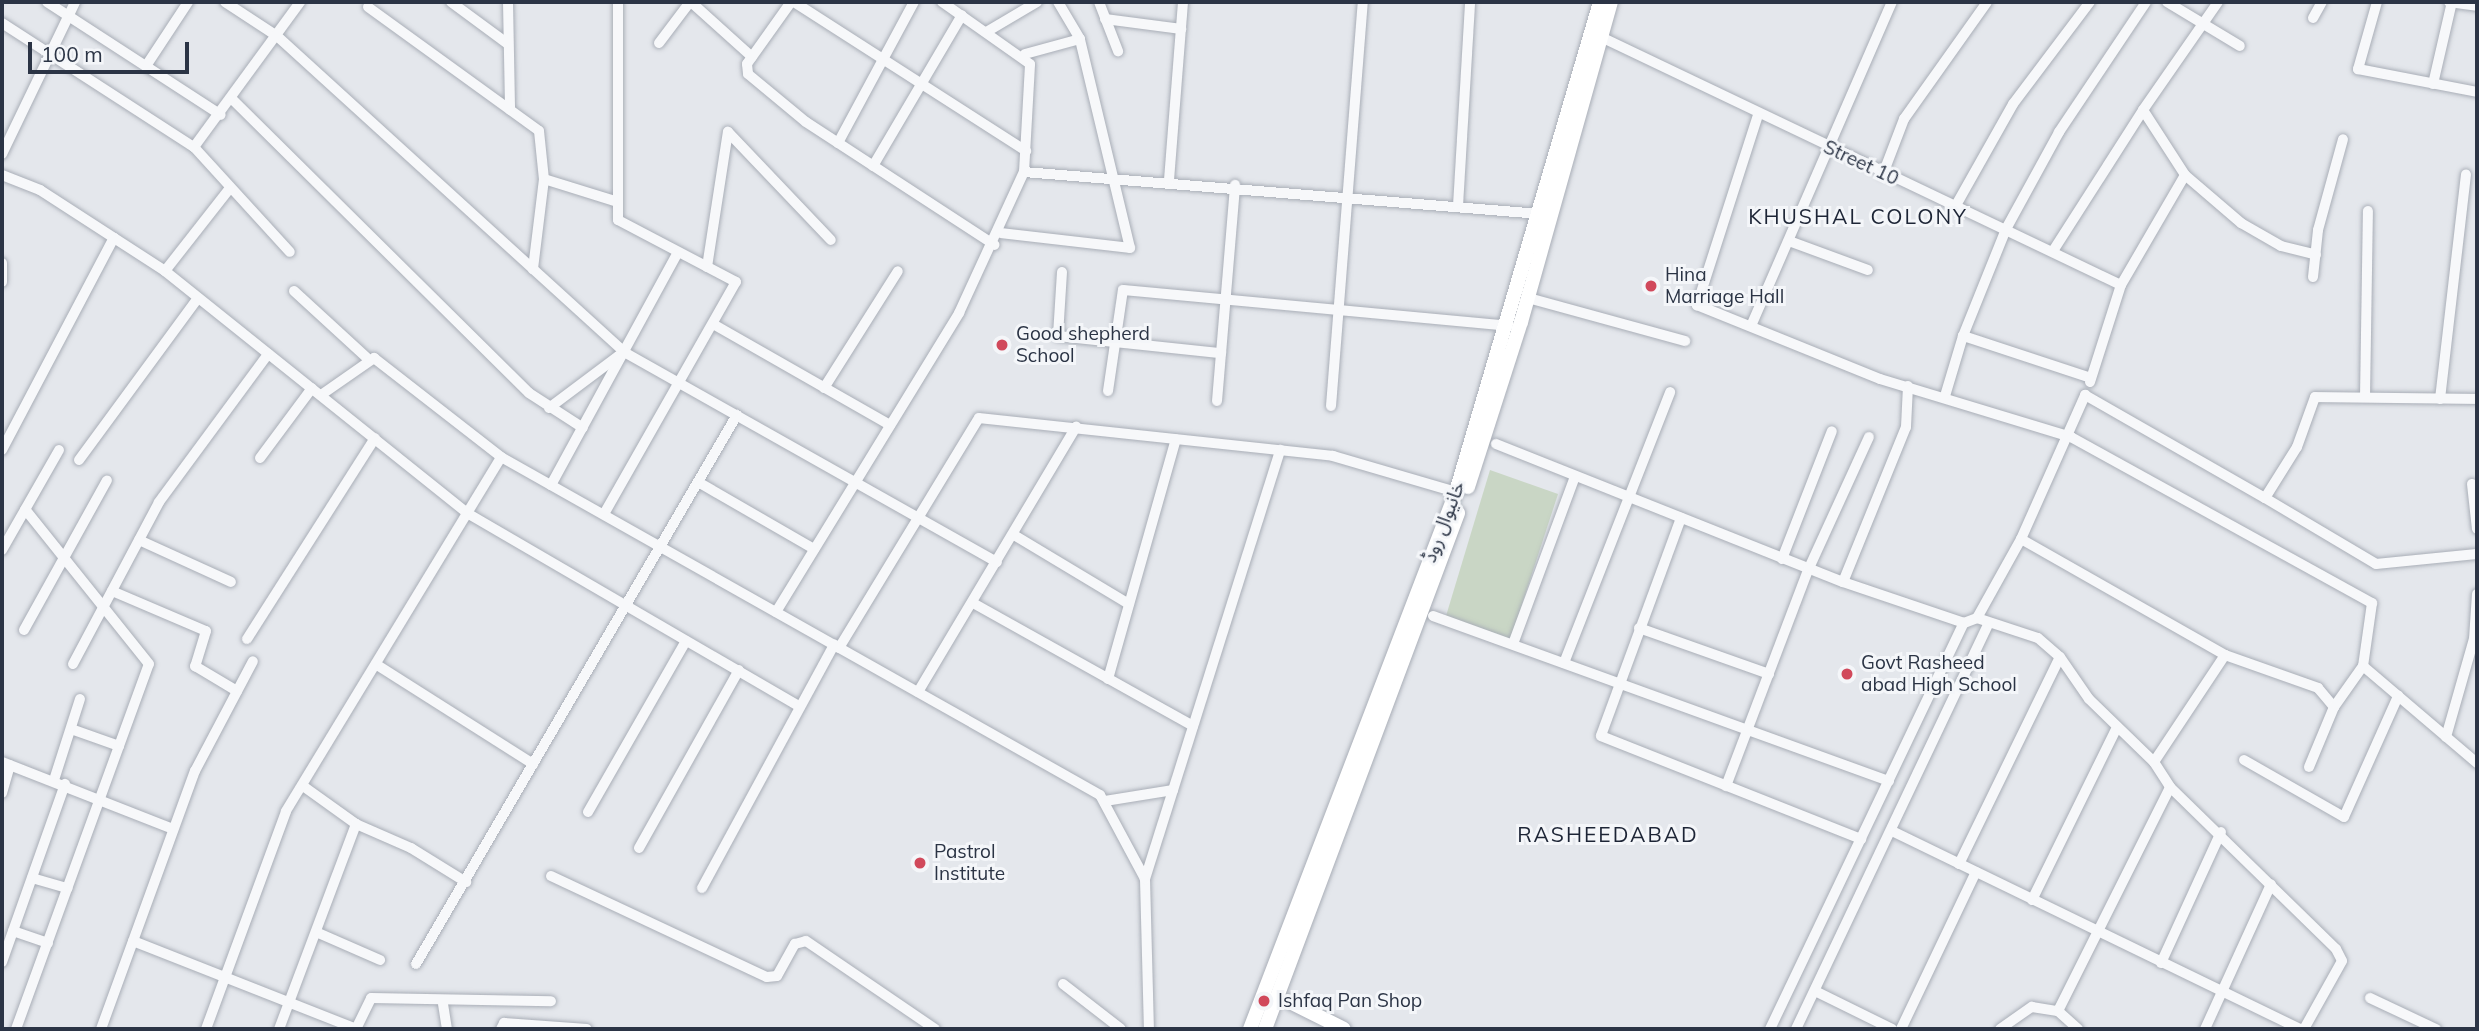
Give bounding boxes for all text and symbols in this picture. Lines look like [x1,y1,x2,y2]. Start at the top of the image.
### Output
scale bar [32,28,192,72]
text: 100 m [41,41,103,67]
street label: Street 10 [1820,136,1902,190]
district label: KHUSHAL COLONY [1750,203,1966,229]
place label: Hina Marriage Hall [1665,264,1784,308]
marker: Hina Marriage Hall [1643,278,1659,294]
place label: Good shepherd School [1016,323,1150,367]
marker: Good shepherd School [994,337,1010,353]
street label: خانیوال روڈ [1418,478,1470,566]
place label: Govt Rasheed abad High School [1861,652,2017,696]
marker: Govt Rasheed abad High School [1839,666,1855,682]
district label: RASHEEDABAD [1519,821,1697,847]
place label: Pastrol Institute [934,841,1005,885]
marker: Pastrol Institute [912,855,928,871]
place label: Ishfaq Pan Shop [1278,990,1422,1012]
marker: Ishfaq Pan Shop [1256,993,1272,1009]

